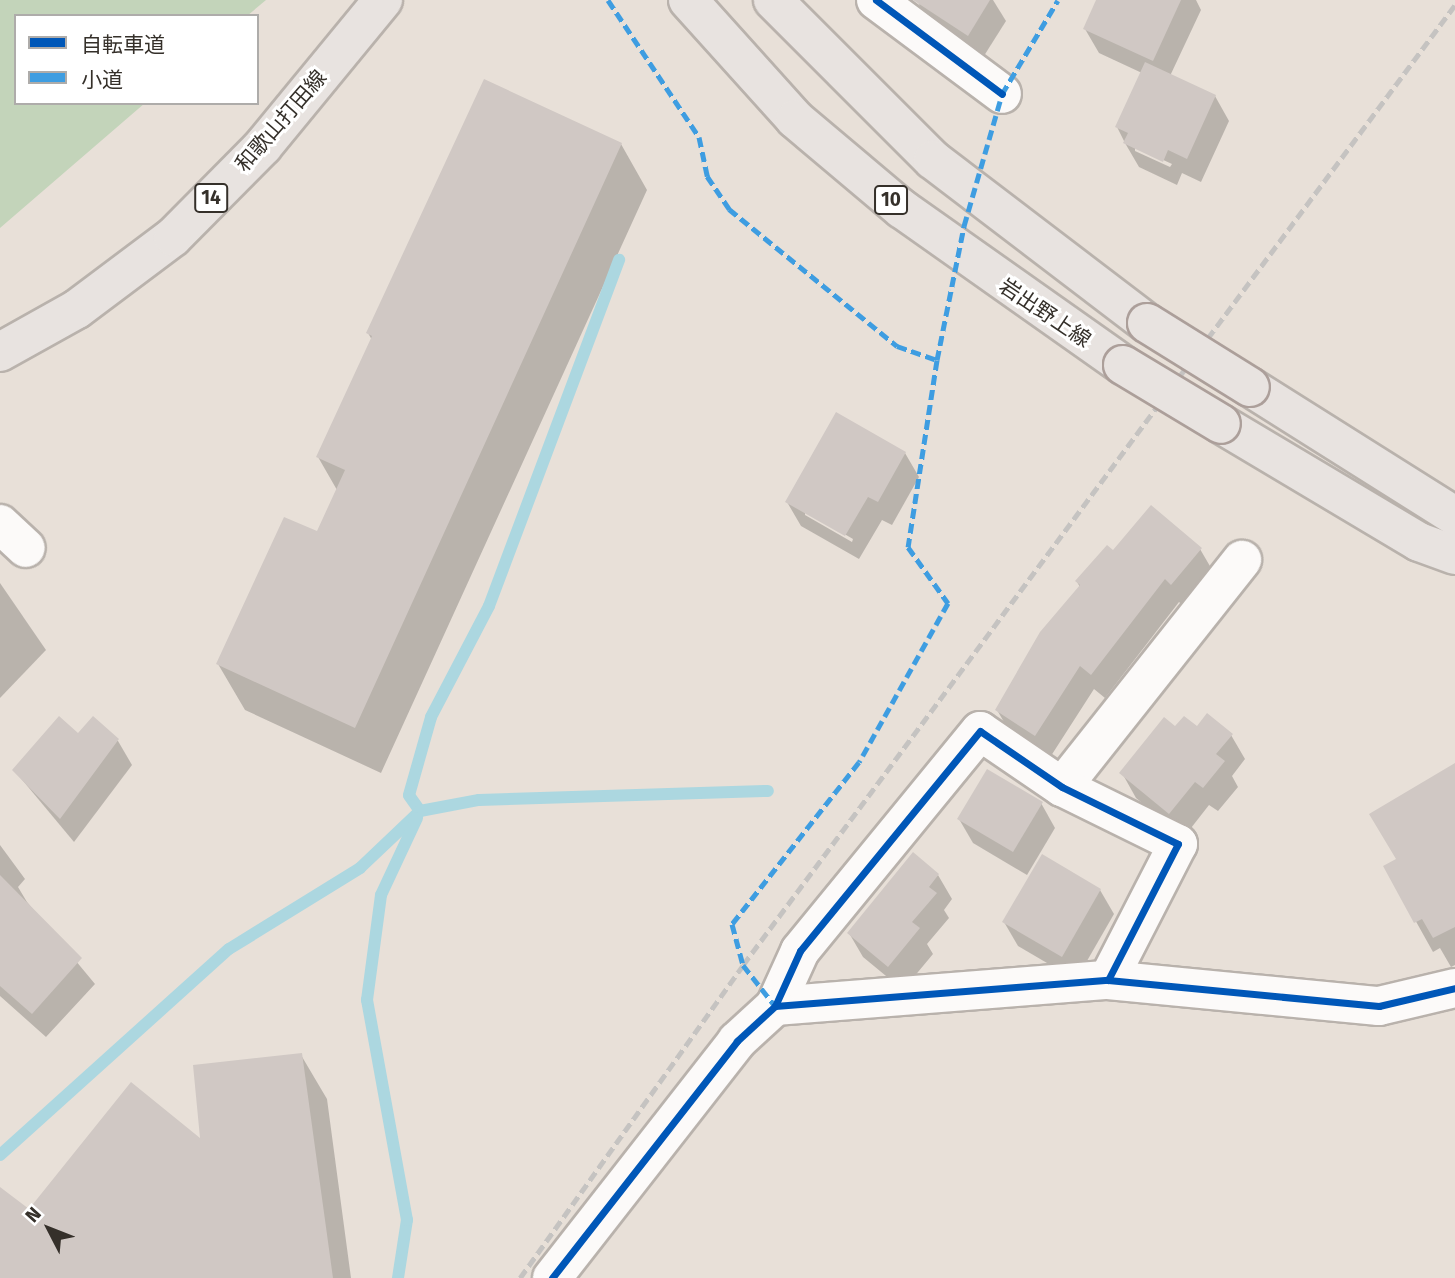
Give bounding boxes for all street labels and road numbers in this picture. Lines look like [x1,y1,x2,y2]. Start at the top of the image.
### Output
street label: 和歌山打田線 [230,65,332,177]
road number: 14 [194,182,228,214]
road number: 10 [874,184,908,216]
street label: 岩出野上線 [994,273,1096,353]

